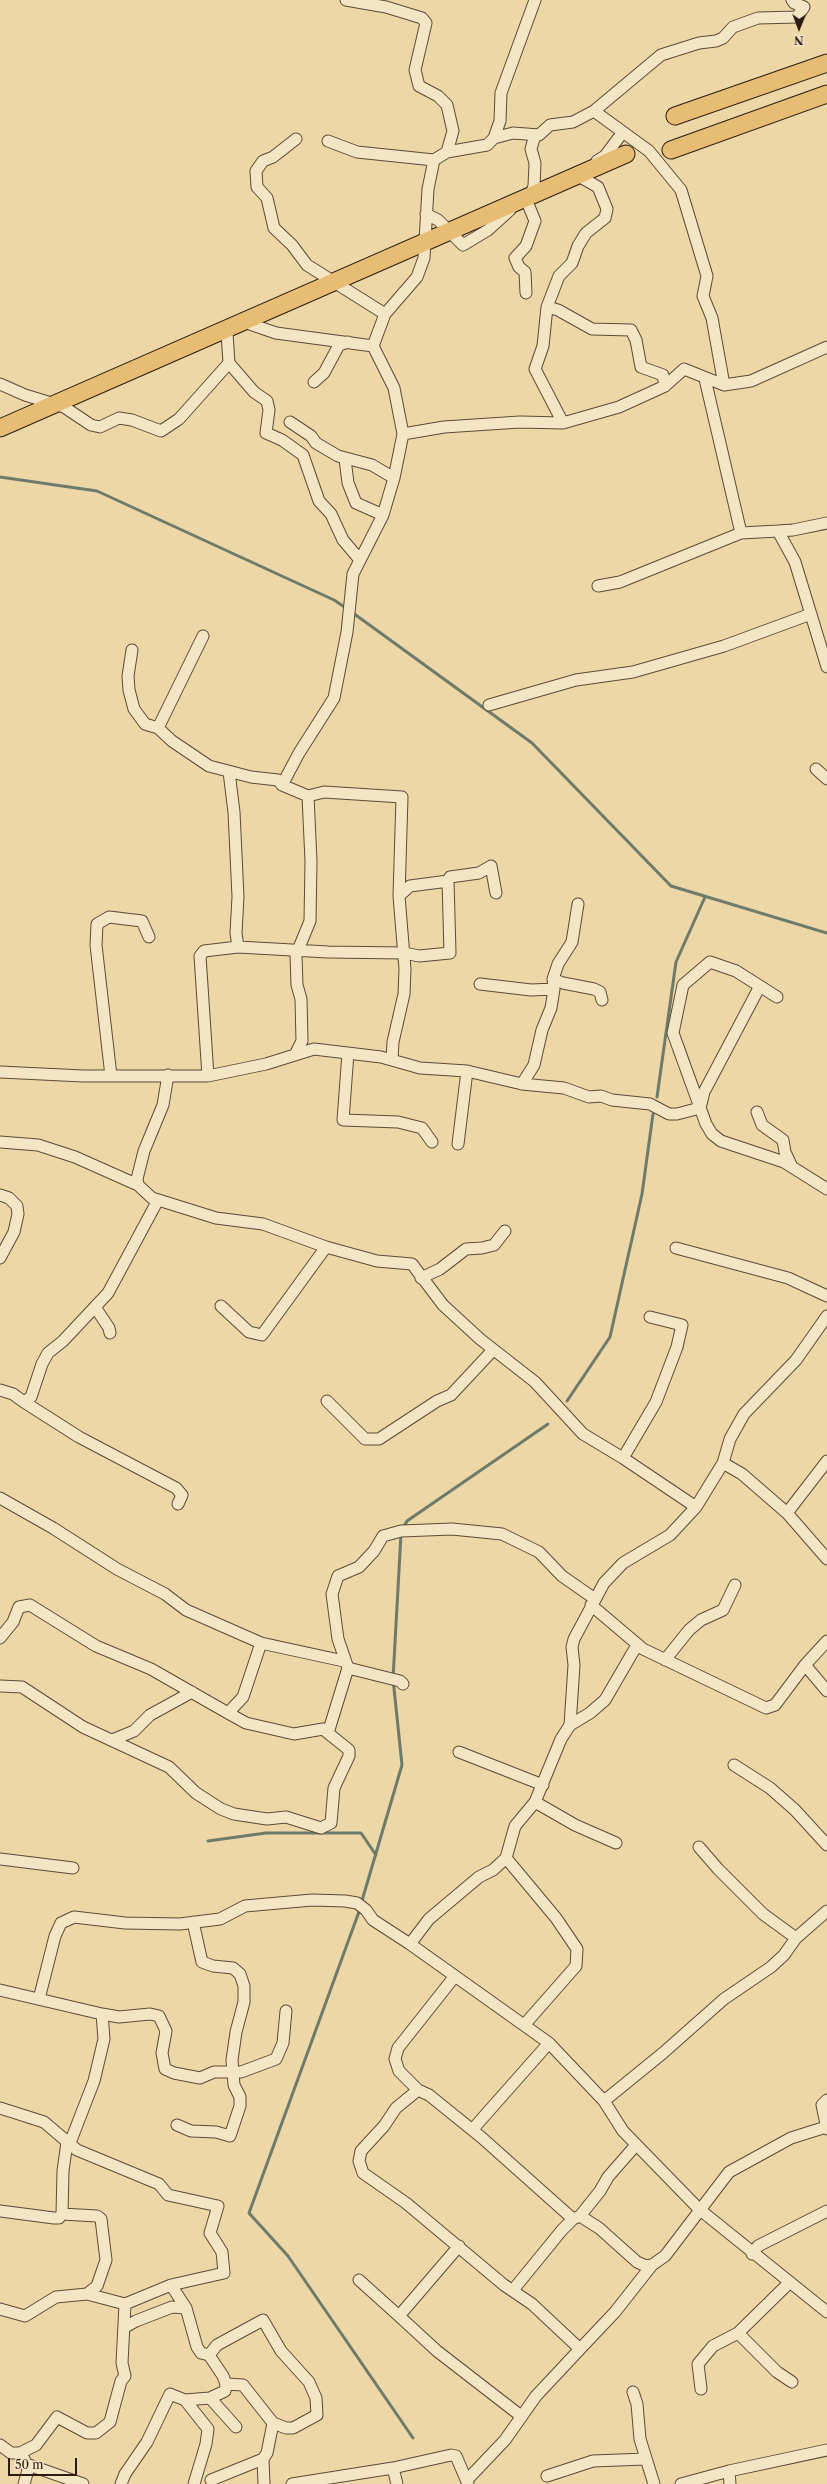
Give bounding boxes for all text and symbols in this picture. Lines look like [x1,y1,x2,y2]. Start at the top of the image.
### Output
north arrow [779,8,819,48]
text: N [794,33,804,47]
scale bar [10,2450,79,2476]
text: 50 m [15,2457,44,2472]

